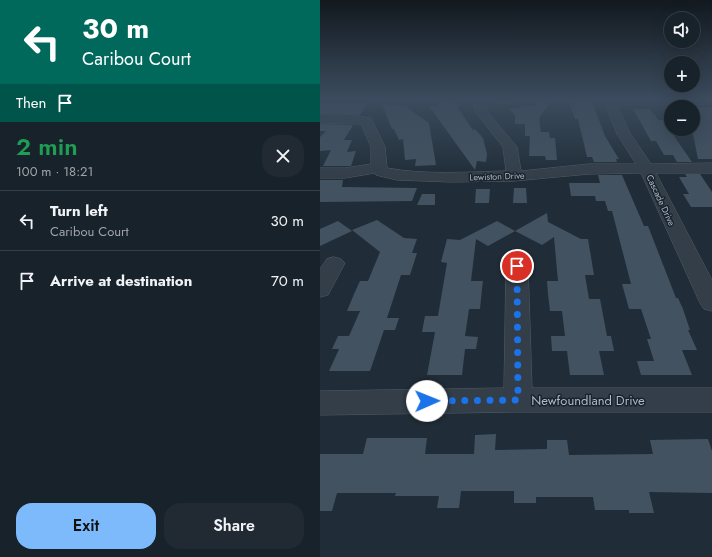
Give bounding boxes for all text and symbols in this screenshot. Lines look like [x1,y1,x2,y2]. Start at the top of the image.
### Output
text: 30 m [82,8,149,49]
map controls [664,12,700,136]
button: sound [664,12,700,48]
icon: left [16,16,68,68]
text: Caribou Court [82,46,191,72]
button: + [664,56,700,92]
text: Then [16,92,46,114]
icon: arrive [54,92,76,114]
button: − [664,100,700,136]
text: 2 min [16,129,78,164]
button: close [262,135,304,177]
text: 100 m · 18:21 [16,162,93,181]
street label: Lewiston Drive [469,169,525,183]
street label: Cascade Drive [643,172,679,228]
text: Turn left [50,200,108,222]
icon: left [16,210,38,232]
text: 30 m [271,210,304,232]
text: Caribou Court [50,222,129,241]
pin [500,249,534,283]
icon: arrive [506,255,528,277]
icon: arrive [16,270,38,292]
text: Arrive at destination [50,270,192,292]
text: 70 m [271,270,304,292]
position arrow [406,380,448,422]
street label: Newfoundland Drive [531,391,645,410]
button: Exit [16,503,156,549]
button: Share [164,503,304,549]

